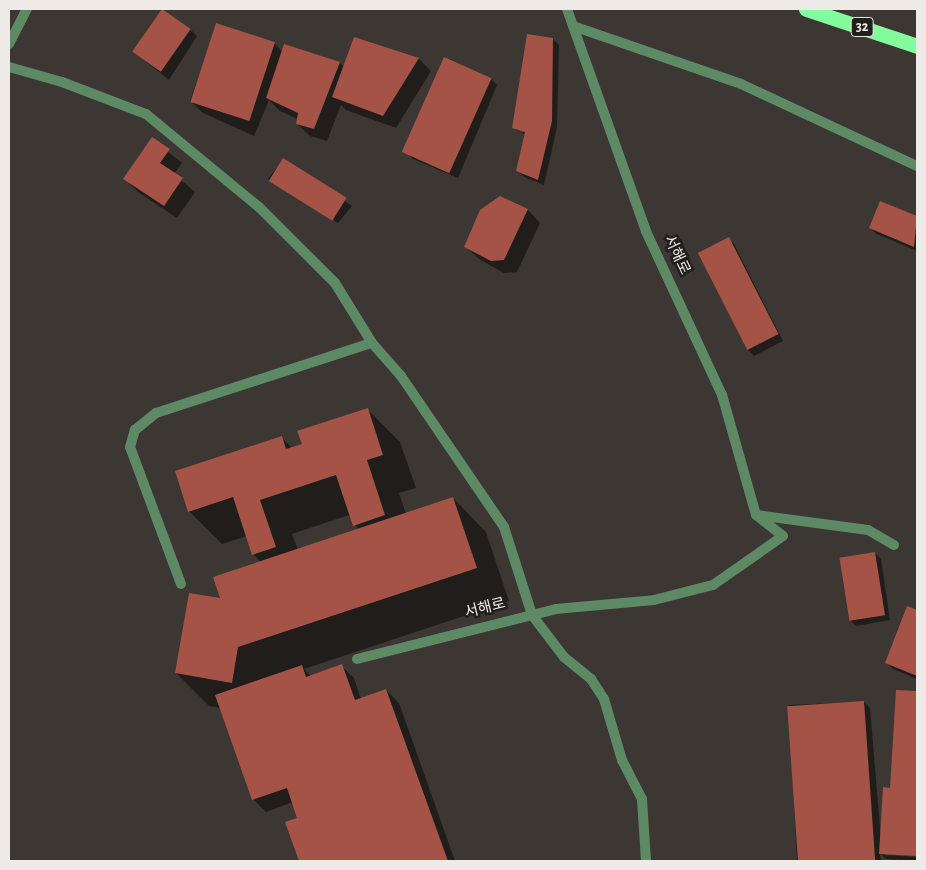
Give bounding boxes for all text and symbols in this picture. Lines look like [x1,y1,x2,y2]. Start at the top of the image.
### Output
road number: 32 [850,16,874,38]
street label: 서해로 [660,232,694,278]
street label: 서해로 [463,594,507,622]

